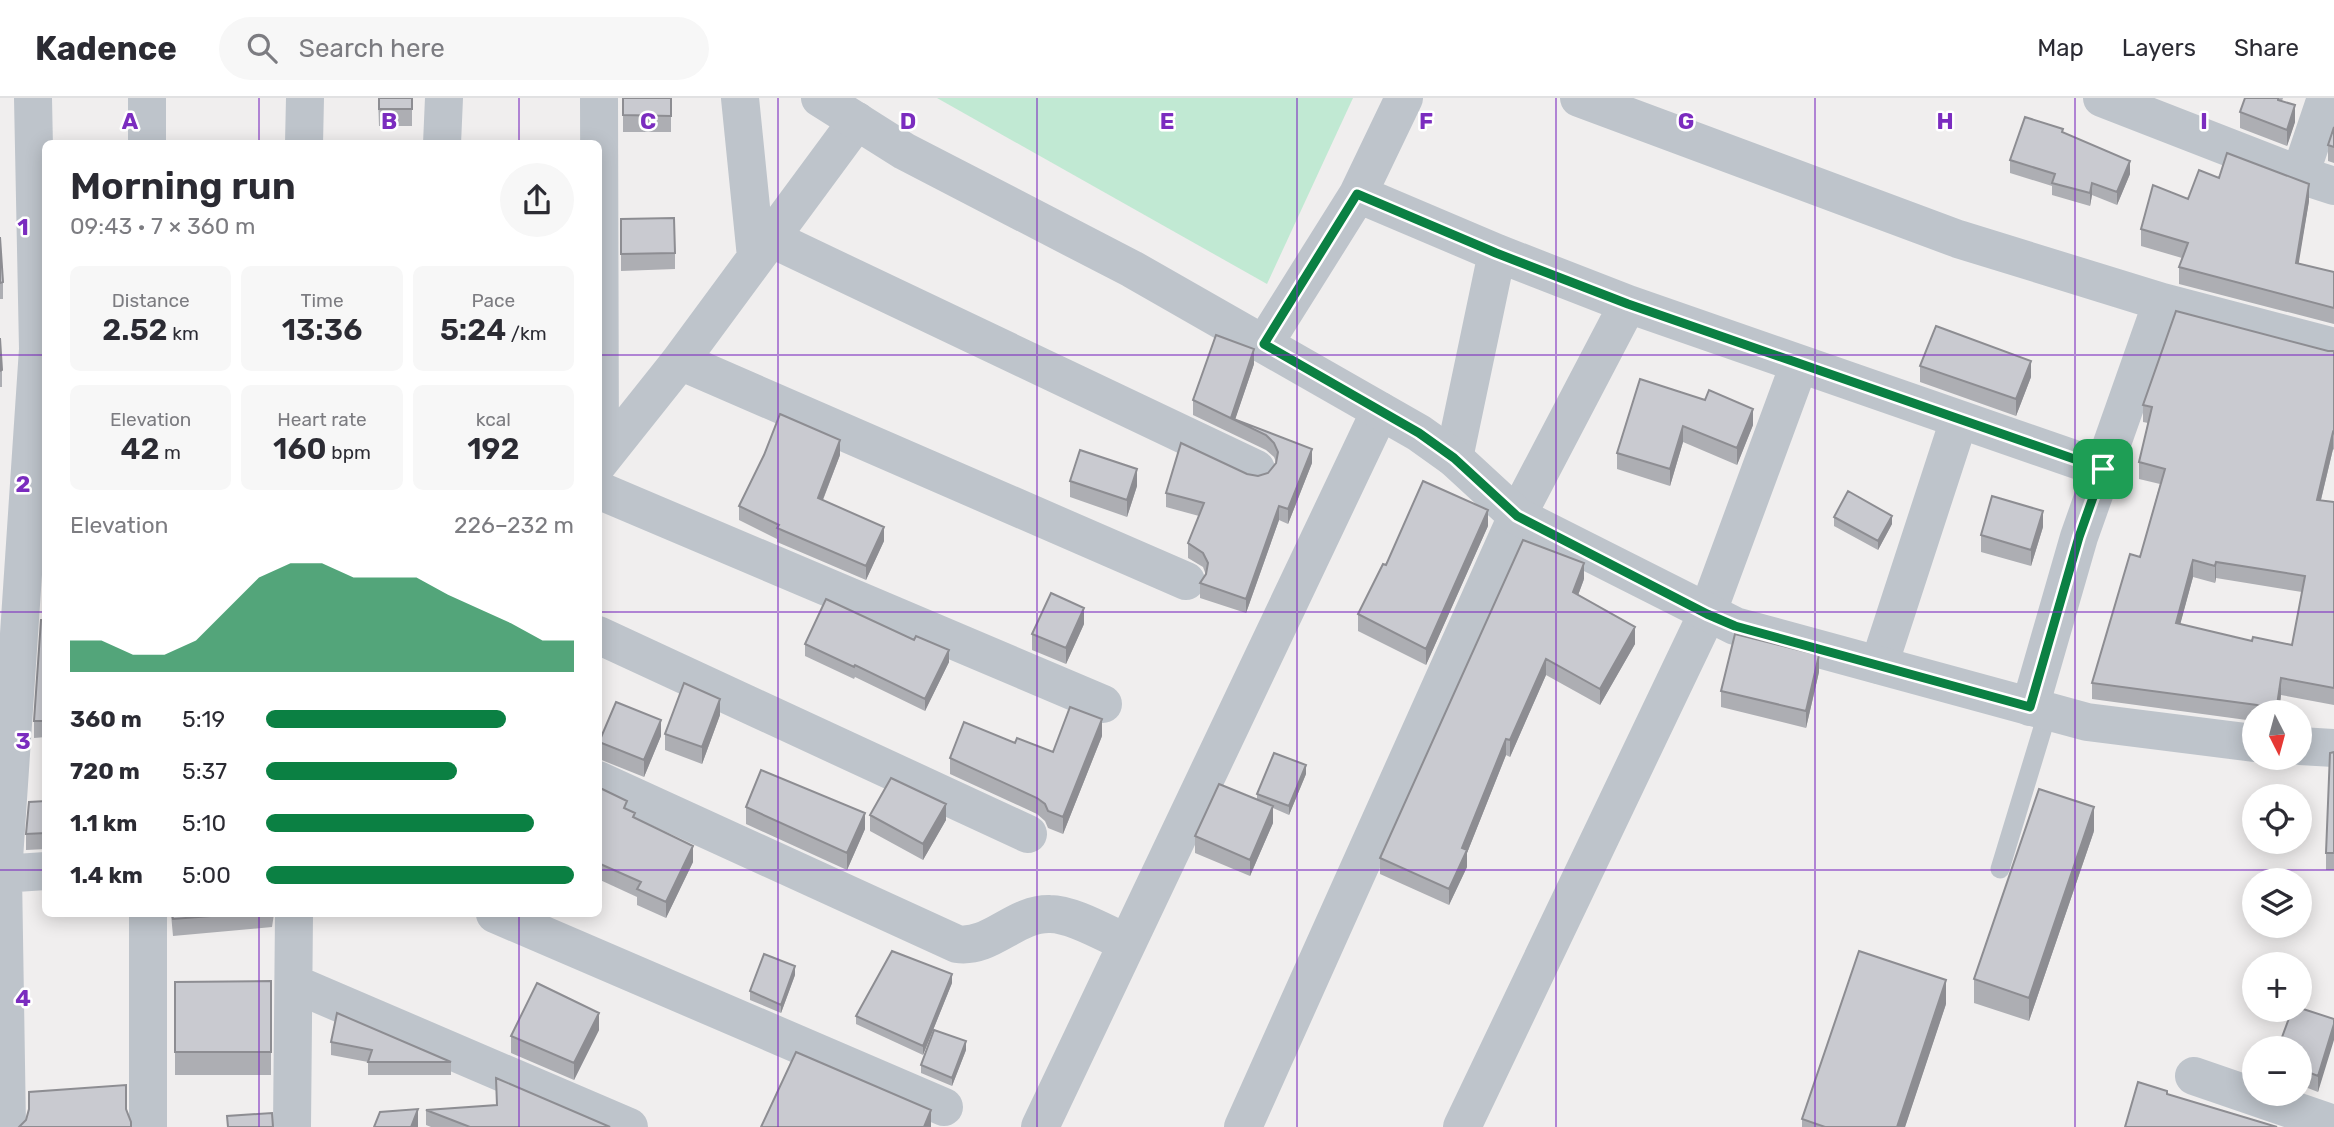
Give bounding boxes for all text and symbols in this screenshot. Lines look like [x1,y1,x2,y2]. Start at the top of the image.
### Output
search box [219,17,709,80]
text: Kadence [35,29,177,68]
icon: search [243,29,281,67]
text: Search here [299,33,445,64]
text: Map [2037,34,2084,62]
text: Layers [2122,34,2196,62]
text: Share [2234,34,2299,62]
text: A [122,107,139,135]
text: B [381,107,397,135]
text: C [640,107,656,135]
text: D [900,107,916,135]
text: E [1160,107,1174,135]
text: F [1419,107,1433,135]
text: G [1678,107,1694,135]
text: H [1936,107,1954,135]
text: I [2200,107,2208,135]
text: Morning run [70,163,296,209]
button: share [500,163,574,237]
text: 09:43 · 7 × 360 m [70,212,255,240]
text: 1 [17,213,29,241]
text: Distance [112,289,190,312]
text: Time [300,289,344,312]
text: Pace [472,289,515,312]
text: 2.52 [102,312,168,348]
text: 13:36 [282,312,362,348]
text: 5:24 [440,312,506,348]
text: km [168,322,199,345]
text: /km [506,322,547,345]
text: Elevation [110,408,191,431]
text: Heart rate [277,408,367,431]
text: kcal [476,408,511,431]
text: 42 [120,431,159,467]
text: 160 [273,431,327,467]
text: 192 [467,431,519,467]
pin [2073,439,2133,499]
text: m [159,441,181,464]
text: bpm [327,441,371,464]
icon: arrive [2084,450,2122,488]
text: 2 [16,470,30,498]
text: Elevation [70,511,169,539]
text: 226–232 m [454,511,574,539]
north arrow [2242,700,2312,770]
map controls [2242,700,2312,1106]
text: 360 m [70,705,142,733]
text: 5:19 [182,705,225,733]
text: 3 [15,727,31,755]
text: 720 m [70,757,140,785]
text: 5:37 [182,757,227,785]
button: locate [2242,784,2312,854]
text: 1.1 km [70,809,137,837]
text: 5:10 [182,809,226,837]
text: 1.4 km [70,861,143,889]
text: 5:00 [182,861,231,889]
button: layers [2242,868,2312,938]
button: + [2242,952,2312,1022]
text: 4 [15,984,31,1012]
button: − [2242,1036,2312,1106]

